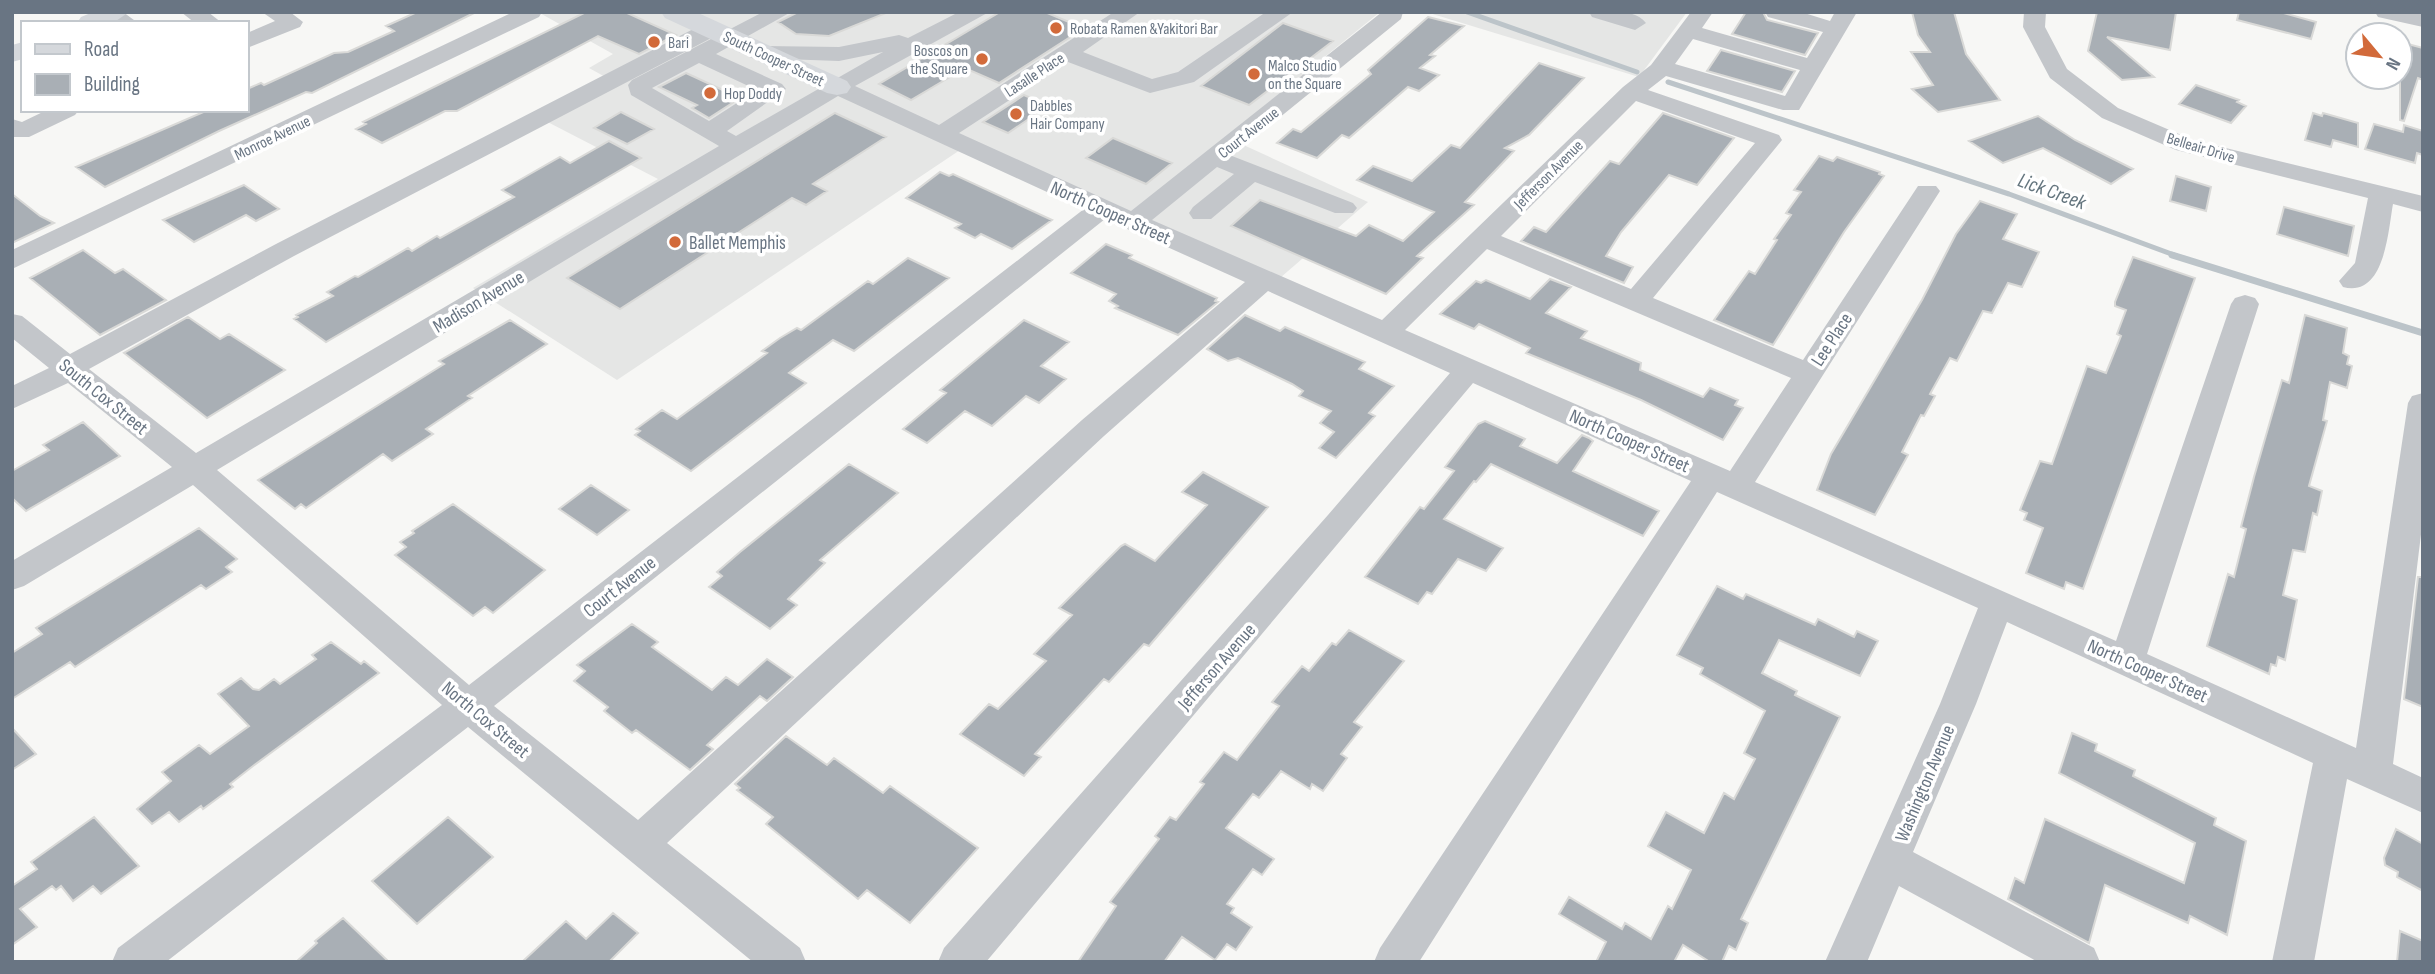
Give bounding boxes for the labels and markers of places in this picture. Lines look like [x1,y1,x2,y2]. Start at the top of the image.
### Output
marker: Robata Ramen &Yakitori Bar [1048,20,1064,36]
place label: Robata Ramen &Yakitori Bar [1070,20,1218,39]
marker: Bari [646,34,662,50]
place label: Bari [668,34,689,53]
place label: Boscos on the Square [910,42,968,79]
marker: Boscos on the Square [974,51,990,67]
place label: Malco Studio on the Square [1268,57,1342,94]
marker: Malco Studio on the Square [1246,66,1262,82]
marker: Hop Doddy [702,85,718,101]
place label: Hop Doddy [724,85,782,104]
place label: Dabbles Hair Company [1030,97,1105,134]
marker: Dabbles Hair Company [1008,106,1024,122]
place label: Ballet Memphis [689,232,786,255]
marker: Ballet Memphis [667,234,683,250]

